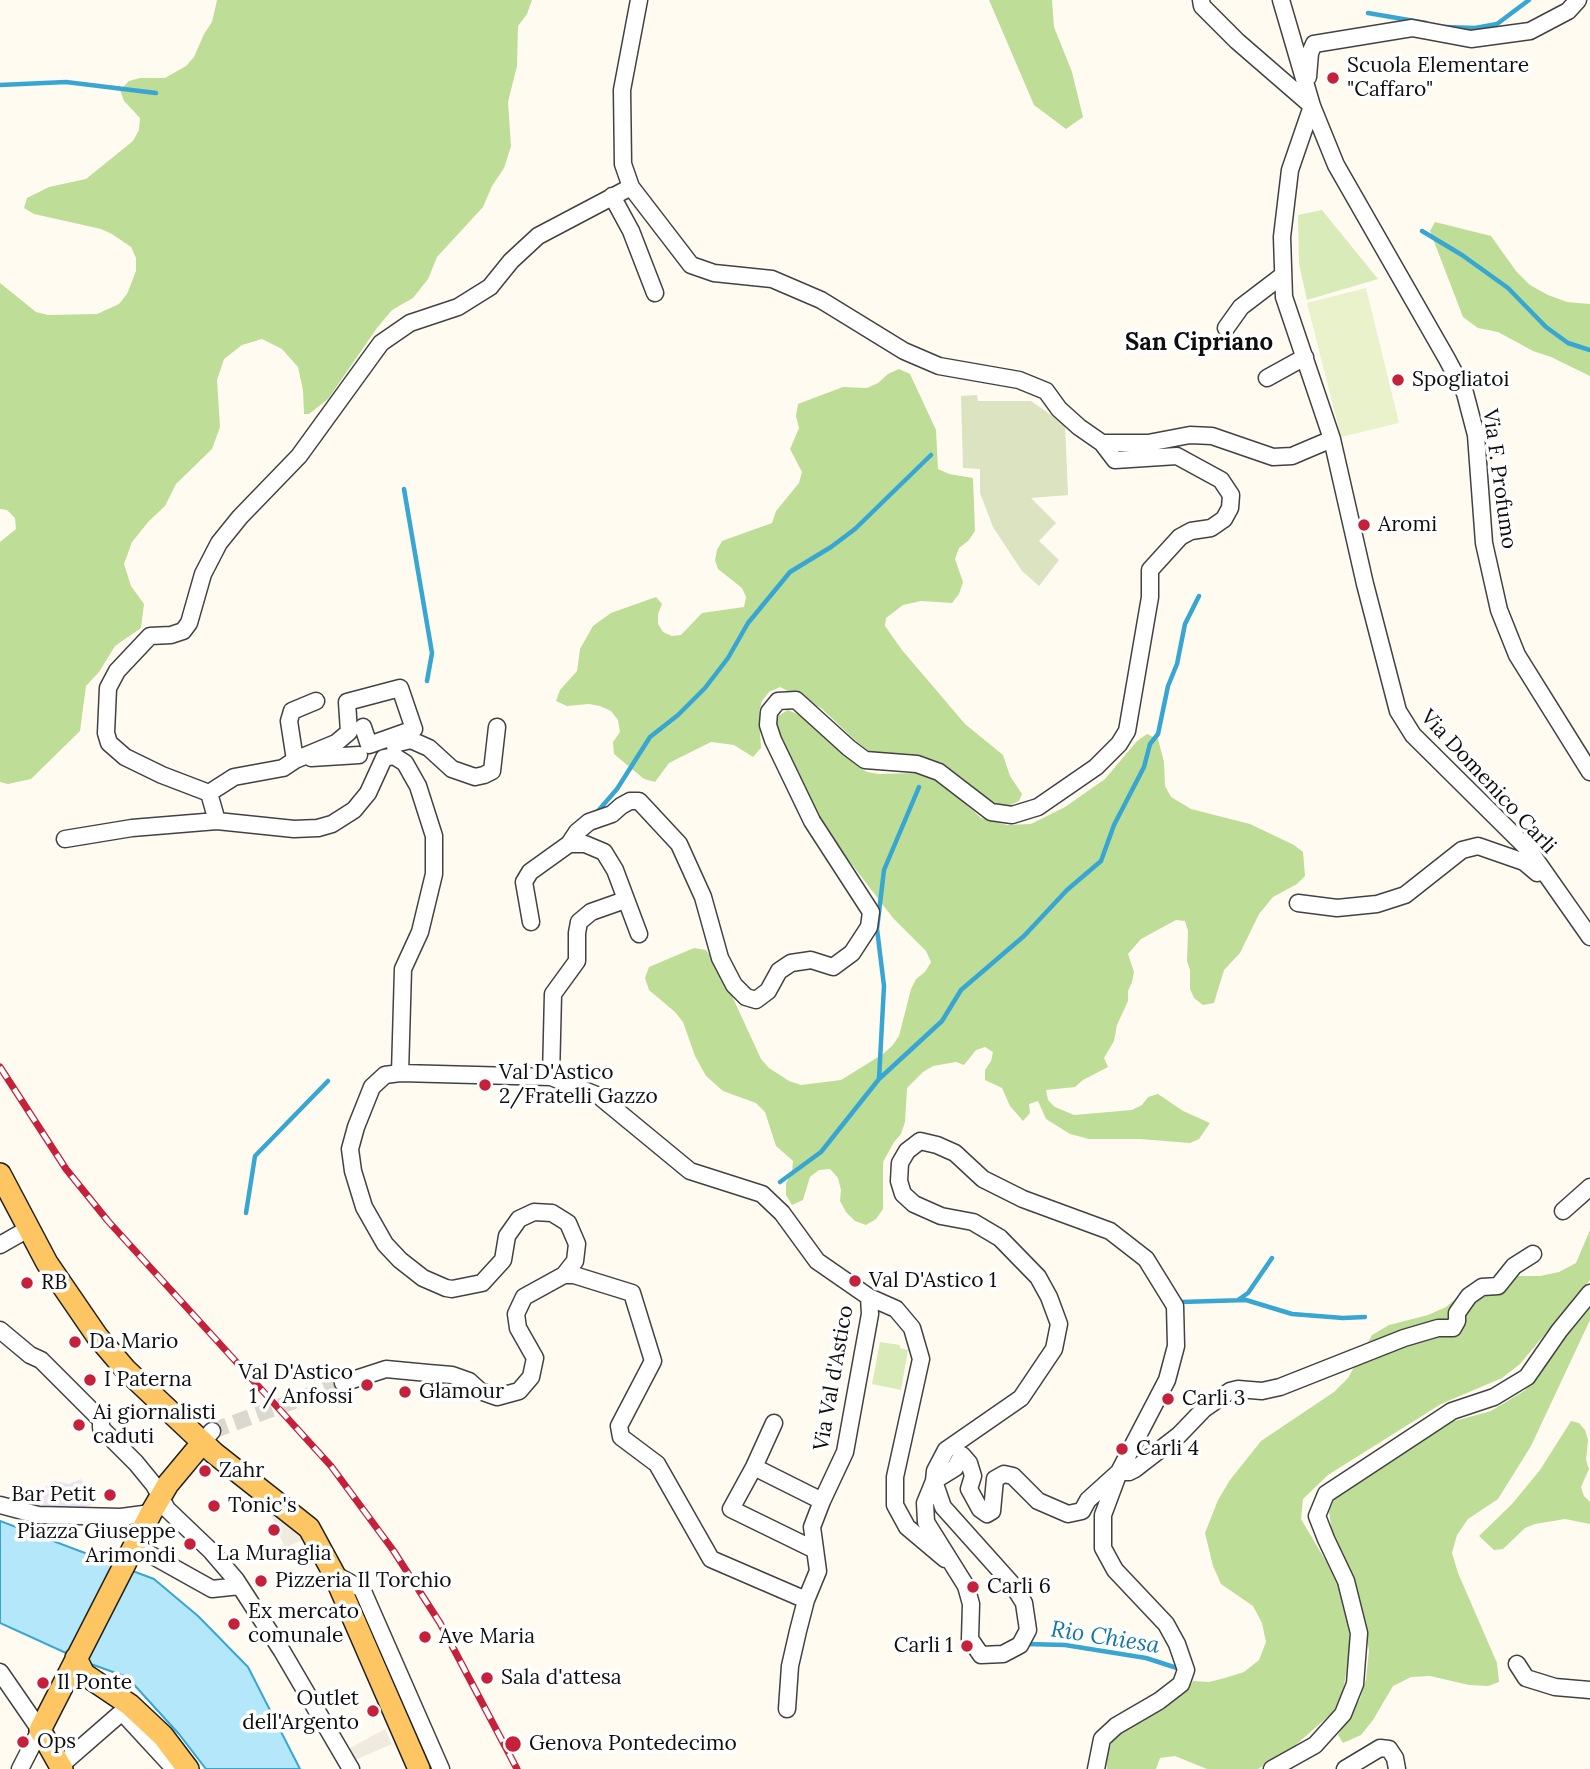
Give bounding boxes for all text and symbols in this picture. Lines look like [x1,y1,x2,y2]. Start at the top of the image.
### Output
place label: Scuola Elementare "Caffaro" [1347,53,1529,103]
marker: Scuola Elementare "Caffaro" [1325,70,1341,86]
district label: San Cipriano [1125,329,1273,357]
place label: Spogliatoi [1412,367,1509,393]
marker: Spogliatoi [1390,372,1406,388]
street label: Via F. Profumo [1477,407,1521,551]
place label: Aromi [1378,512,1437,538]
marker: Aromi [1356,517,1372,533]
street label: Via Domenico Carli [1415,705,1561,859]
place label: Val D'Astico 2/Fratelli Gazzo [499,1060,658,1110]
marker: Val D'Astico 2/Fratelli Gazzo [477,1077,493,1093]
place label: Val D'Astico 1 [869,1268,997,1294]
place label: RB [41,1270,67,1296]
marker: Val D'Astico 1 [847,1273,863,1289]
marker: RB [19,1275,35,1291]
street label: Via Val d'Astico [809,1303,859,1453]
place label: Da Mario [89,1329,178,1355]
marker: Da Mario [67,1334,83,1350]
place label: Val D'Astico 1 / Anfossi [238,1360,353,1410]
place label: I Paterna [104,1367,192,1393]
marker: I Paterna [82,1372,98,1388]
marker: Val D'Astico 1 / Anfossi [359,1377,375,1393]
place label: Glamour [419,1379,504,1405]
marker: Glamour [397,1384,413,1400]
place label: Carli 3 [1182,1386,1245,1412]
marker: Carli 3 [1160,1391,1176,1407]
place label: Ai giornalisti caduti [93,1400,216,1450]
marker: Ai giornalisti caduti [71,1417,87,1433]
place label: Carli 4 [1136,1436,1199,1462]
marker: Carli 4 [1114,1441,1130,1457]
place label: Zahr [219,1458,264,1484]
marker: Zahr [197,1463,213,1479]
place label: Bar Petit [11,1482,96,1508]
marker: Bar Petit [102,1487,118,1503]
place label: Tonic's [228,1493,297,1519]
marker: Tonic's [206,1498,222,1514]
place label: Piazza Giuseppe Arimondi [17,1519,176,1569]
marker: La Muraglia [266,1522,282,1538]
marker: Piazza Giuseppe Arimondi [182,1536,198,1552]
place label: La Muraglia [216,1541,332,1567]
place label: Pizzeria Il Torchio [275,1568,451,1594]
marker: Pizzeria Il Torchio [253,1573,269,1589]
place label: Carli 6 [987,1574,1051,1600]
marker: Carli 6 [965,1579,981,1595]
place label: Ex mercato comunale [248,1599,359,1649]
marker: Ex mercato comunale [226,1616,242,1632]
water label: Rio Chiesa [1049,1616,1161,1660]
place label: Ave Maria [439,1624,535,1650]
marker: Ave Maria [417,1629,433,1645]
place label: Carli 1 [894,1633,953,1659]
marker: Carli 1 [959,1638,975,1654]
place label: Sala d'attesa [501,1665,622,1691]
place label: Il Ponte [57,1670,132,1696]
marker: Sala d'attesa [479,1670,495,1686]
marker: Il Ponte [35,1675,51,1691]
place label: Outlet dell'Argento [242,1686,359,1736]
marker: Outlet dell'Argento [365,1703,381,1719]
place label: Ops [37,1729,76,1755]
place label: Genova Pontedecimo [529,1731,737,1757]
marker: Ops [15,1734,31,1750]
marker: Genova Pontedecimo [503,1734,523,1754]

